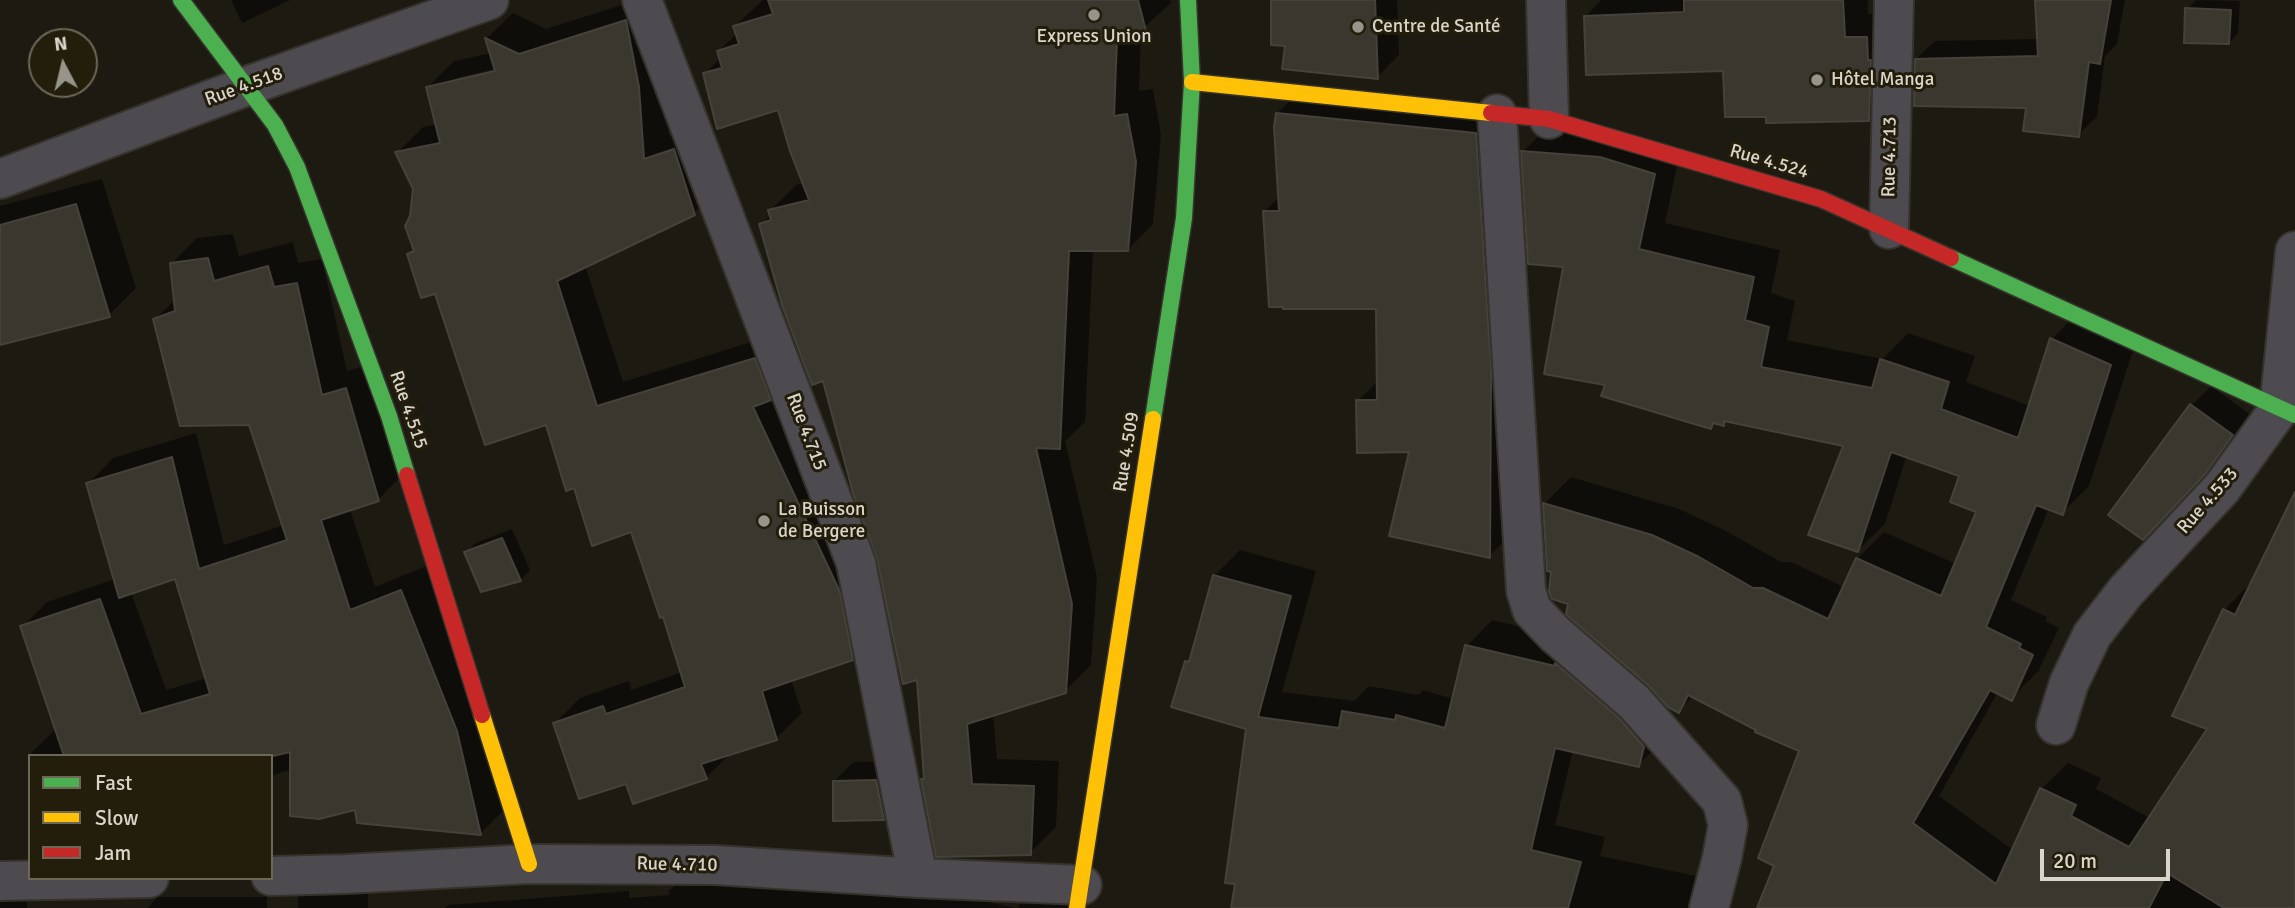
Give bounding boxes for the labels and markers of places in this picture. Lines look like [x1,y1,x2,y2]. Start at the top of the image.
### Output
marker: Express Union [1086,7,1102,23]
place label: Centre de Santé [1372,16,1500,38]
marker: Centre de Santé [1350,19,1366,35]
place label: Express Union [1037,26,1151,48]
place label: Hôtel Manga [1831,69,1934,91]
marker: Hôtel Manga [1809,72,1825,88]
place label: La Buisson de Bergere [778,499,865,543]
marker: La Buisson de Bergere [756,513,772,529]

